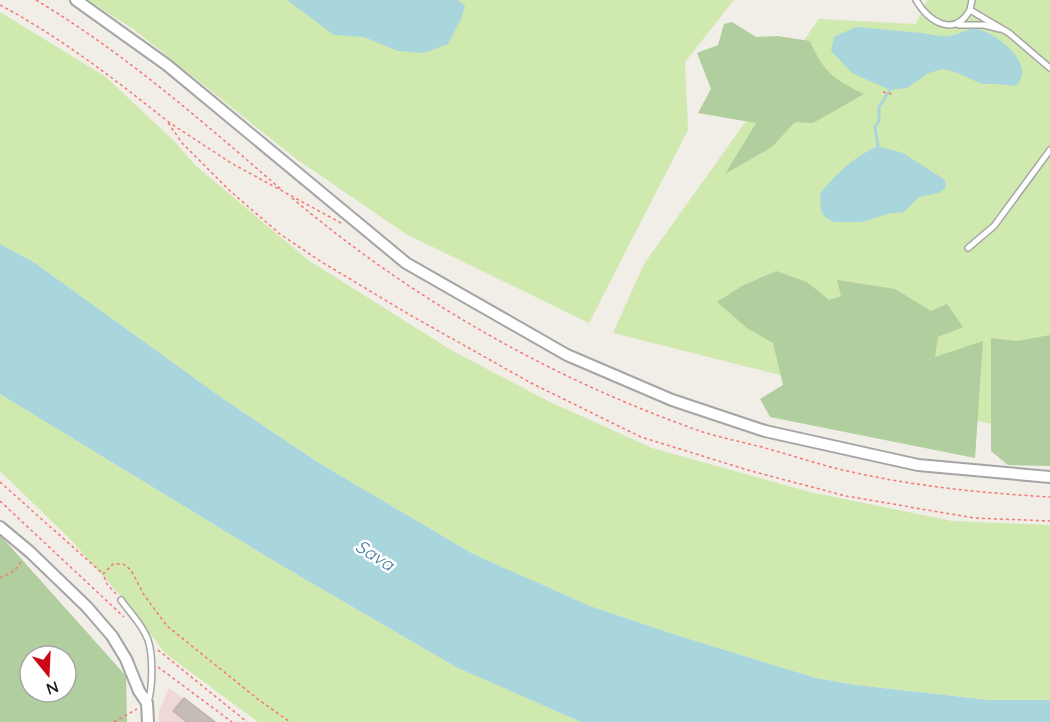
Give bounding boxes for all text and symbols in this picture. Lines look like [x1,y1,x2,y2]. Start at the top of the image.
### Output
water label: Sava [351,534,399,576]
north arrow [18,644,78,704]
text: N [44,677,61,700]

